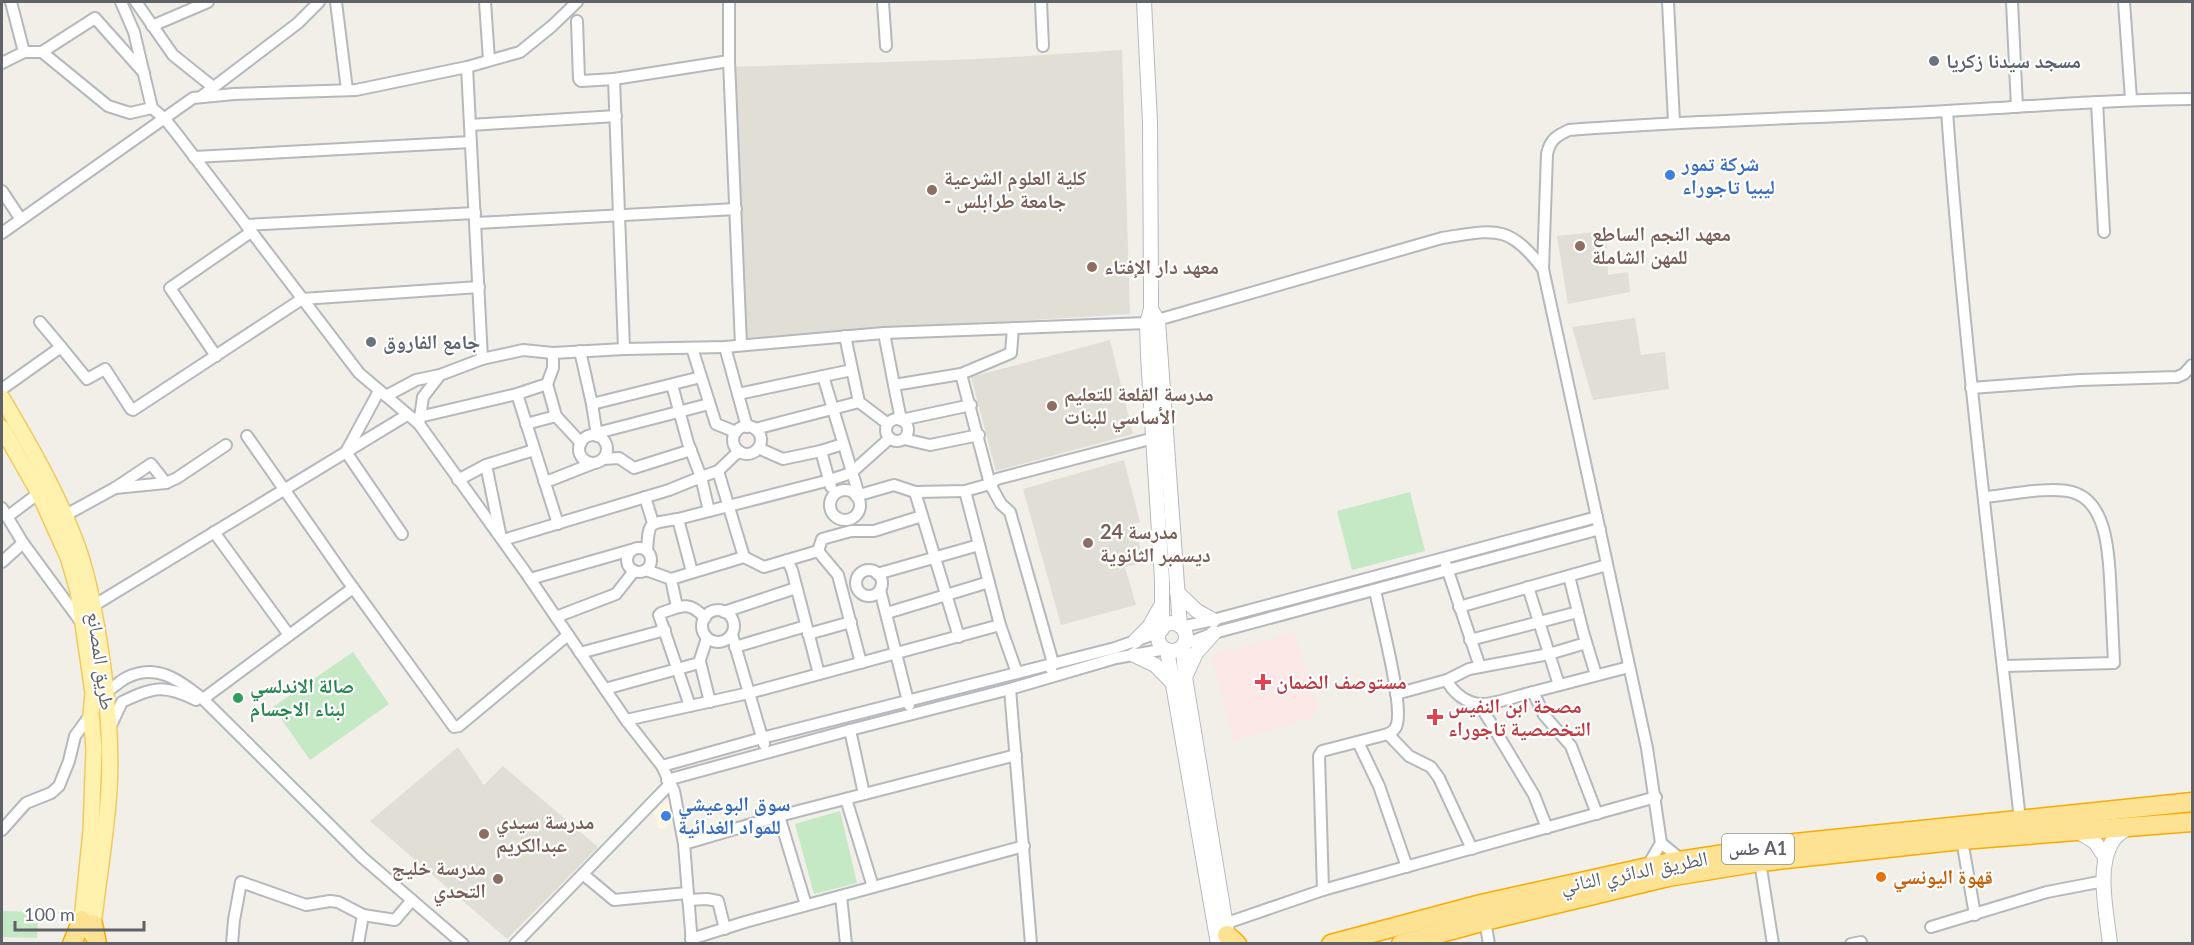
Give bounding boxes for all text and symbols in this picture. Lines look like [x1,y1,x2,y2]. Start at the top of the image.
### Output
place label: مسجد سيدنا زكريا [1946,48,2081,73]
marker: مسجد سيدنا زكريا [1927,54,1941,68]
place label: شركة تمور ليبيا تاجوراء [1681,151,1775,199]
place label: كلية العلوم الشرعية - جامعة طرابلس [944,165,1087,214]
marker: شركة تمور ليبيا تاجوراء [1663,168,1677,182]
marker: كلية العلوم الشرعية - جامعة طرابلس [925,183,939,197]
place label: معهد النجم الساطع للمهن الشاملة [1592,221,1731,270]
marker: معهد النجم الساطع للمهن الشاملة [1573,239,1587,253]
place label: معهد دار الإفتاء [1104,254,1219,279]
marker: معهد دار الإفتاء [1085,260,1099,274]
place label: جامع الفاروق [383,329,480,356]
marker: جامع الفاروق [364,335,378,349]
place label: مدرسة القلعة للتعليم الأساسي للبنات [1064,381,1214,433]
marker: مدرسة القلعة للتعليم الأساسي للبنات [1045,399,1059,413]
place label: مدرسة 24 ديسمبر الثانوية [1100,519,1211,567]
marker: مدرسة 24 ديسمبر الثانوية [1081,536,1095,550]
street label: طريق المصانع [81,610,121,712]
place label: مستوصف الضمان [1276,669,1407,694]
place label: صالة الاندلسي لبناء الاجسام [250,673,354,723]
marker: مستوصف الضمان [1254,673,1272,691]
marker: صالة الاندلسي لبناء الاجسام [231,691,245,705]
place label: مصحة ابن النفيس التخصصية تاجوراء [1448,693,1591,741]
marker: مصحة ابن النفيس التخصصية تاجوراء [1426,708,1444,726]
place label: سوق البوعيشي للمواد الغدائية [678,791,791,839]
place label: مدرسة سيدي عبدالكريم [496,809,595,859]
marker: سوق البوعيشي للمواد الغدائية [659,809,673,823]
marker: مدرسة سيدي عبدالكريم [477,827,491,841]
road number: طس A1 [1722,834,1794,864]
street label: الطريق الدائري الثاني [1558,845,1710,902]
place label: مدرسة خليج التحدي [392,855,486,907]
place label: قهوة اليونسي [1893,864,1993,893]
marker: قهوة اليونسي [1874,870,1888,884]
marker: مدرسة خليج التحدي [491,872,505,886]
scale bar [15,894,144,932]
text: 100 m [24,903,75,925]

